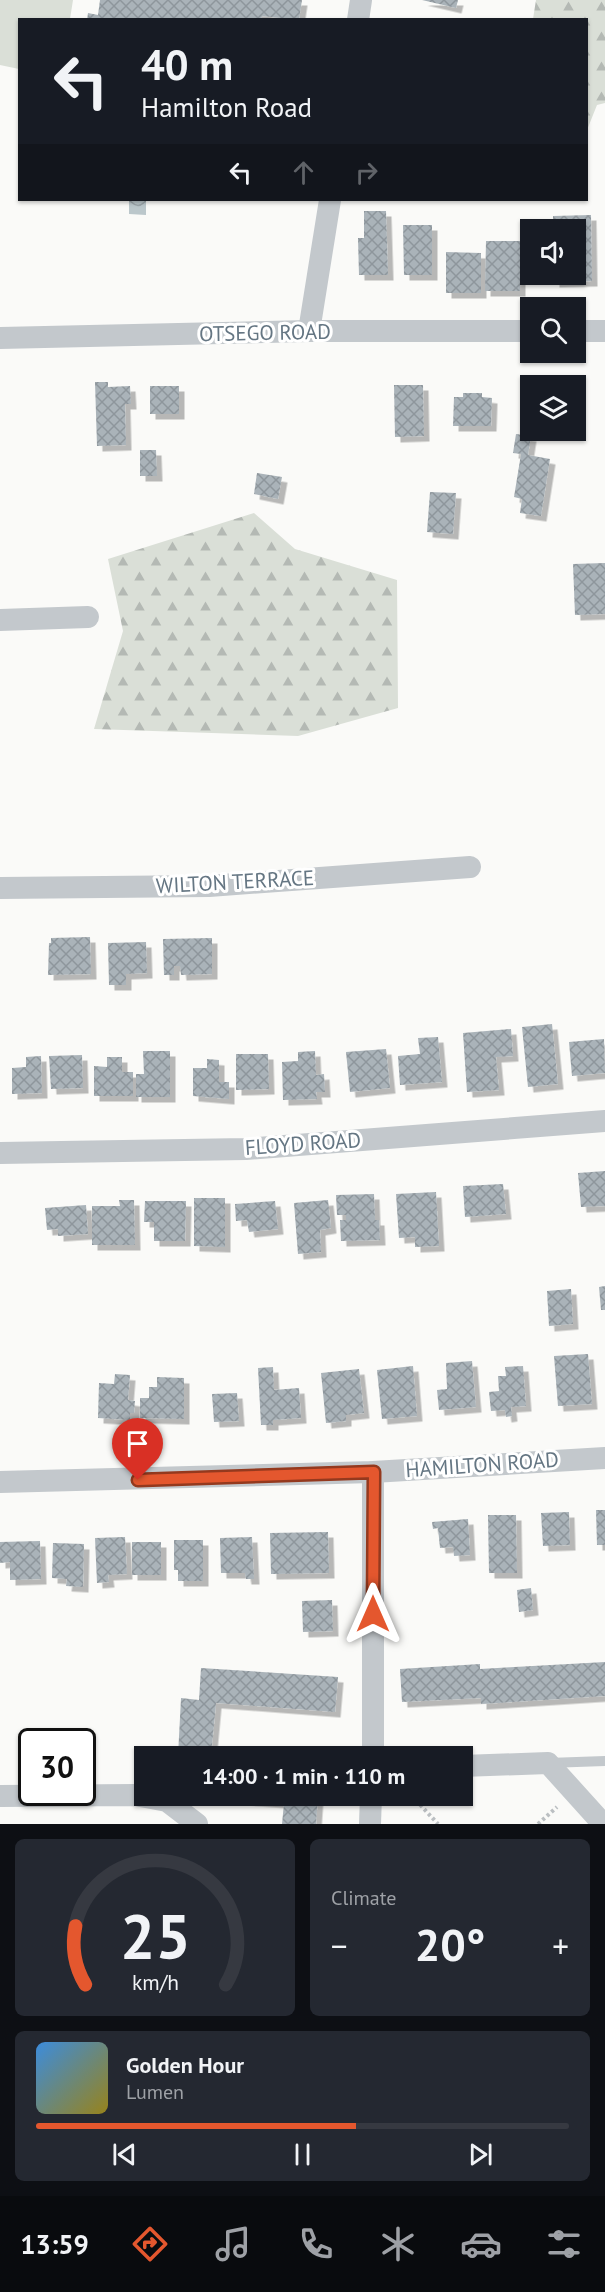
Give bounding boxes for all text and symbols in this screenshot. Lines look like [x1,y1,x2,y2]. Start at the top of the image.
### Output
text: 40 m [141,37,233,92]
icon: left [42,42,120,120]
text: Hamilton Road [141,90,312,124]
icon: left [224,156,257,189]
icon: ahead [287,156,320,189]
icon: right [350,156,383,189]
map controls [520,219,586,441]
button: sound [520,219,586,285]
button: search [520,297,586,363]
street label: OTSEGO ROAD [199,318,331,347]
button: layers [520,375,586,441]
street label: WILTON TERRACE [155,864,315,899]
street label: FLOYD ROAD [244,1126,362,1161]
pin [112,1418,163,1480]
icon: arrive [121,1427,154,1460]
street label: HAMILTON ROAD [404,1446,560,1483]
position arrow [341,1582,405,1646]
speed limit sign: 30 [18,1728,96,1806]
text: 14:00 · 1 min · 110 m [202,1762,405,1790]
text: Climate [331,1885,397,1911]
text: 25 [120,1895,190,1976]
text: 20° [415,1915,485,1973]
text: − [331,1924,348,1967]
text: + [552,1924,569,1967]
text: km/h [131,1968,178,1996]
text: Golden Hour [126,2051,244,2079]
text: Lumen [126,2079,184,2105]
icon: previous [108,2138,141,2171]
icon: pause [286,2138,319,2171]
icon: next [464,2138,497,2171]
icon: directions [129,2223,171,2265]
icon: music [212,2223,254,2265]
icon: phone [295,2223,337,2265]
icon: climate [377,2223,419,2265]
icon: car [460,2223,502,2265]
icon: filters [543,2223,585,2265]
text: 13:59 [20,2227,89,2261]

